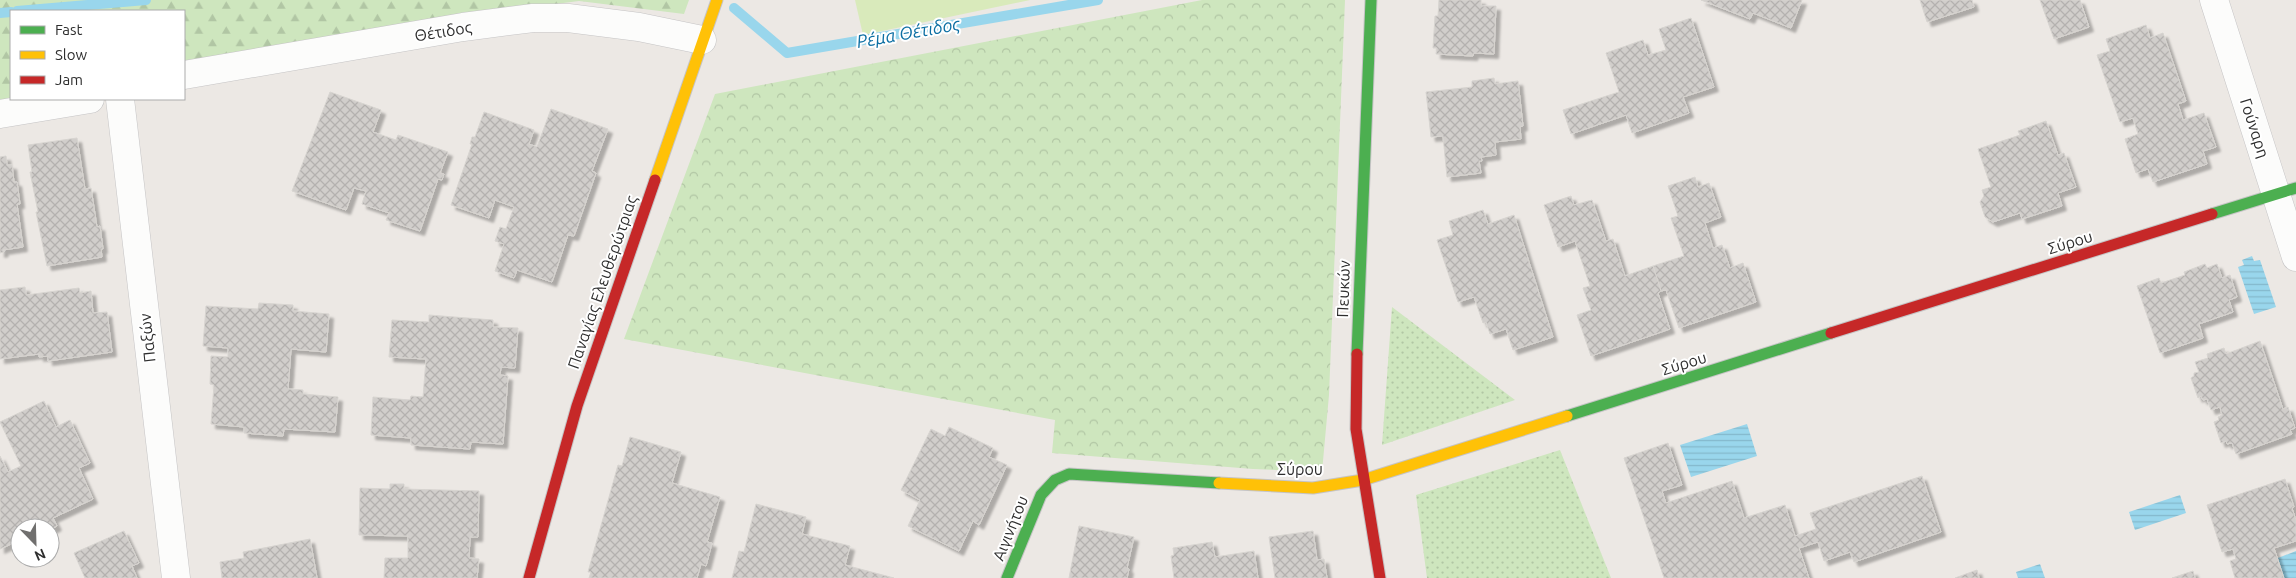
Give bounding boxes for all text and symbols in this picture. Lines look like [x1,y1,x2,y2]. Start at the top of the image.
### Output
legend [10,10,185,100]
water label: Ρέμα Θέτιδος [855,13,963,52]
street label: Θέτιδος [413,18,473,45]
text: Fast [55,21,83,38]
text: Slow [55,46,88,63]
text: Jam [55,71,83,88]
street label: Γούναρη [2237,96,2273,160]
street label: Παναγίας Ελευθερώτριας [564,193,641,371]
street label: Σύρου [2045,227,2095,257]
street label: Πευκών [1333,260,1353,318]
street label: Παξών [135,312,160,363]
street label: Σύρου [1659,348,1709,378]
street label: Σύρου [1277,460,1323,478]
street label: Αιγινήτου [989,493,1031,563]
north arrow [10,518,60,568]
text: N [32,546,48,564]

